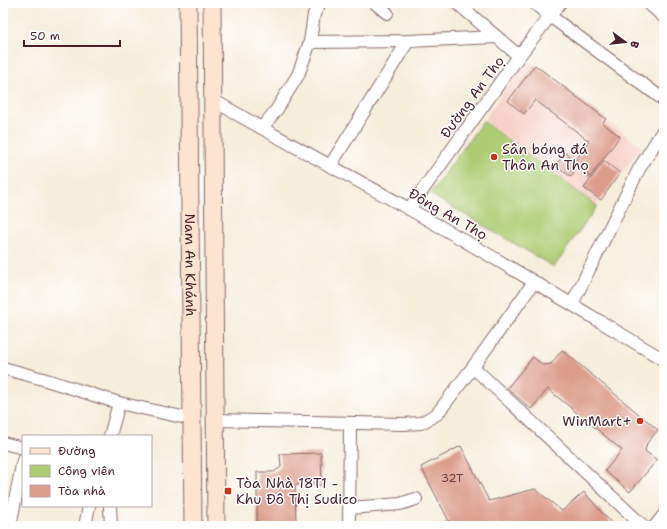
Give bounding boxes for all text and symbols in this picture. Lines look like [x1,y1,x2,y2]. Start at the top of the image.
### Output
scale bar [24,22,120,48]
north arrow [605,22,645,62]
text: 50 m [30,28,60,44]
text: B [626,39,642,50]
street label: Đường An Thọ [436,52,508,142]
place label: Sân bóng đá Thôn An Thọ [502,140,589,174]
marker: Sân bóng đá Thôn An Thọ [489,152,499,162]
street label: Đông An Thọ [405,184,491,244]
street label: Nam An Khánh [181,213,200,317]
place label: WinMart+ [562,412,632,430]
marker: WinMart+ [635,416,645,426]
legend [22,435,152,507]
text: Đường [58,443,96,459]
text: Công viên [58,463,115,479]
house number: 32T [441,470,464,486]
place label: Tòa Nhà 18T1 - Khu Đô Thị Sudico [236,474,357,508]
text: Tòa nhà [58,483,106,499]
marker: Tòa Nhà 18T1 - Khu Đô Thị Sudico [223,486,233,496]

